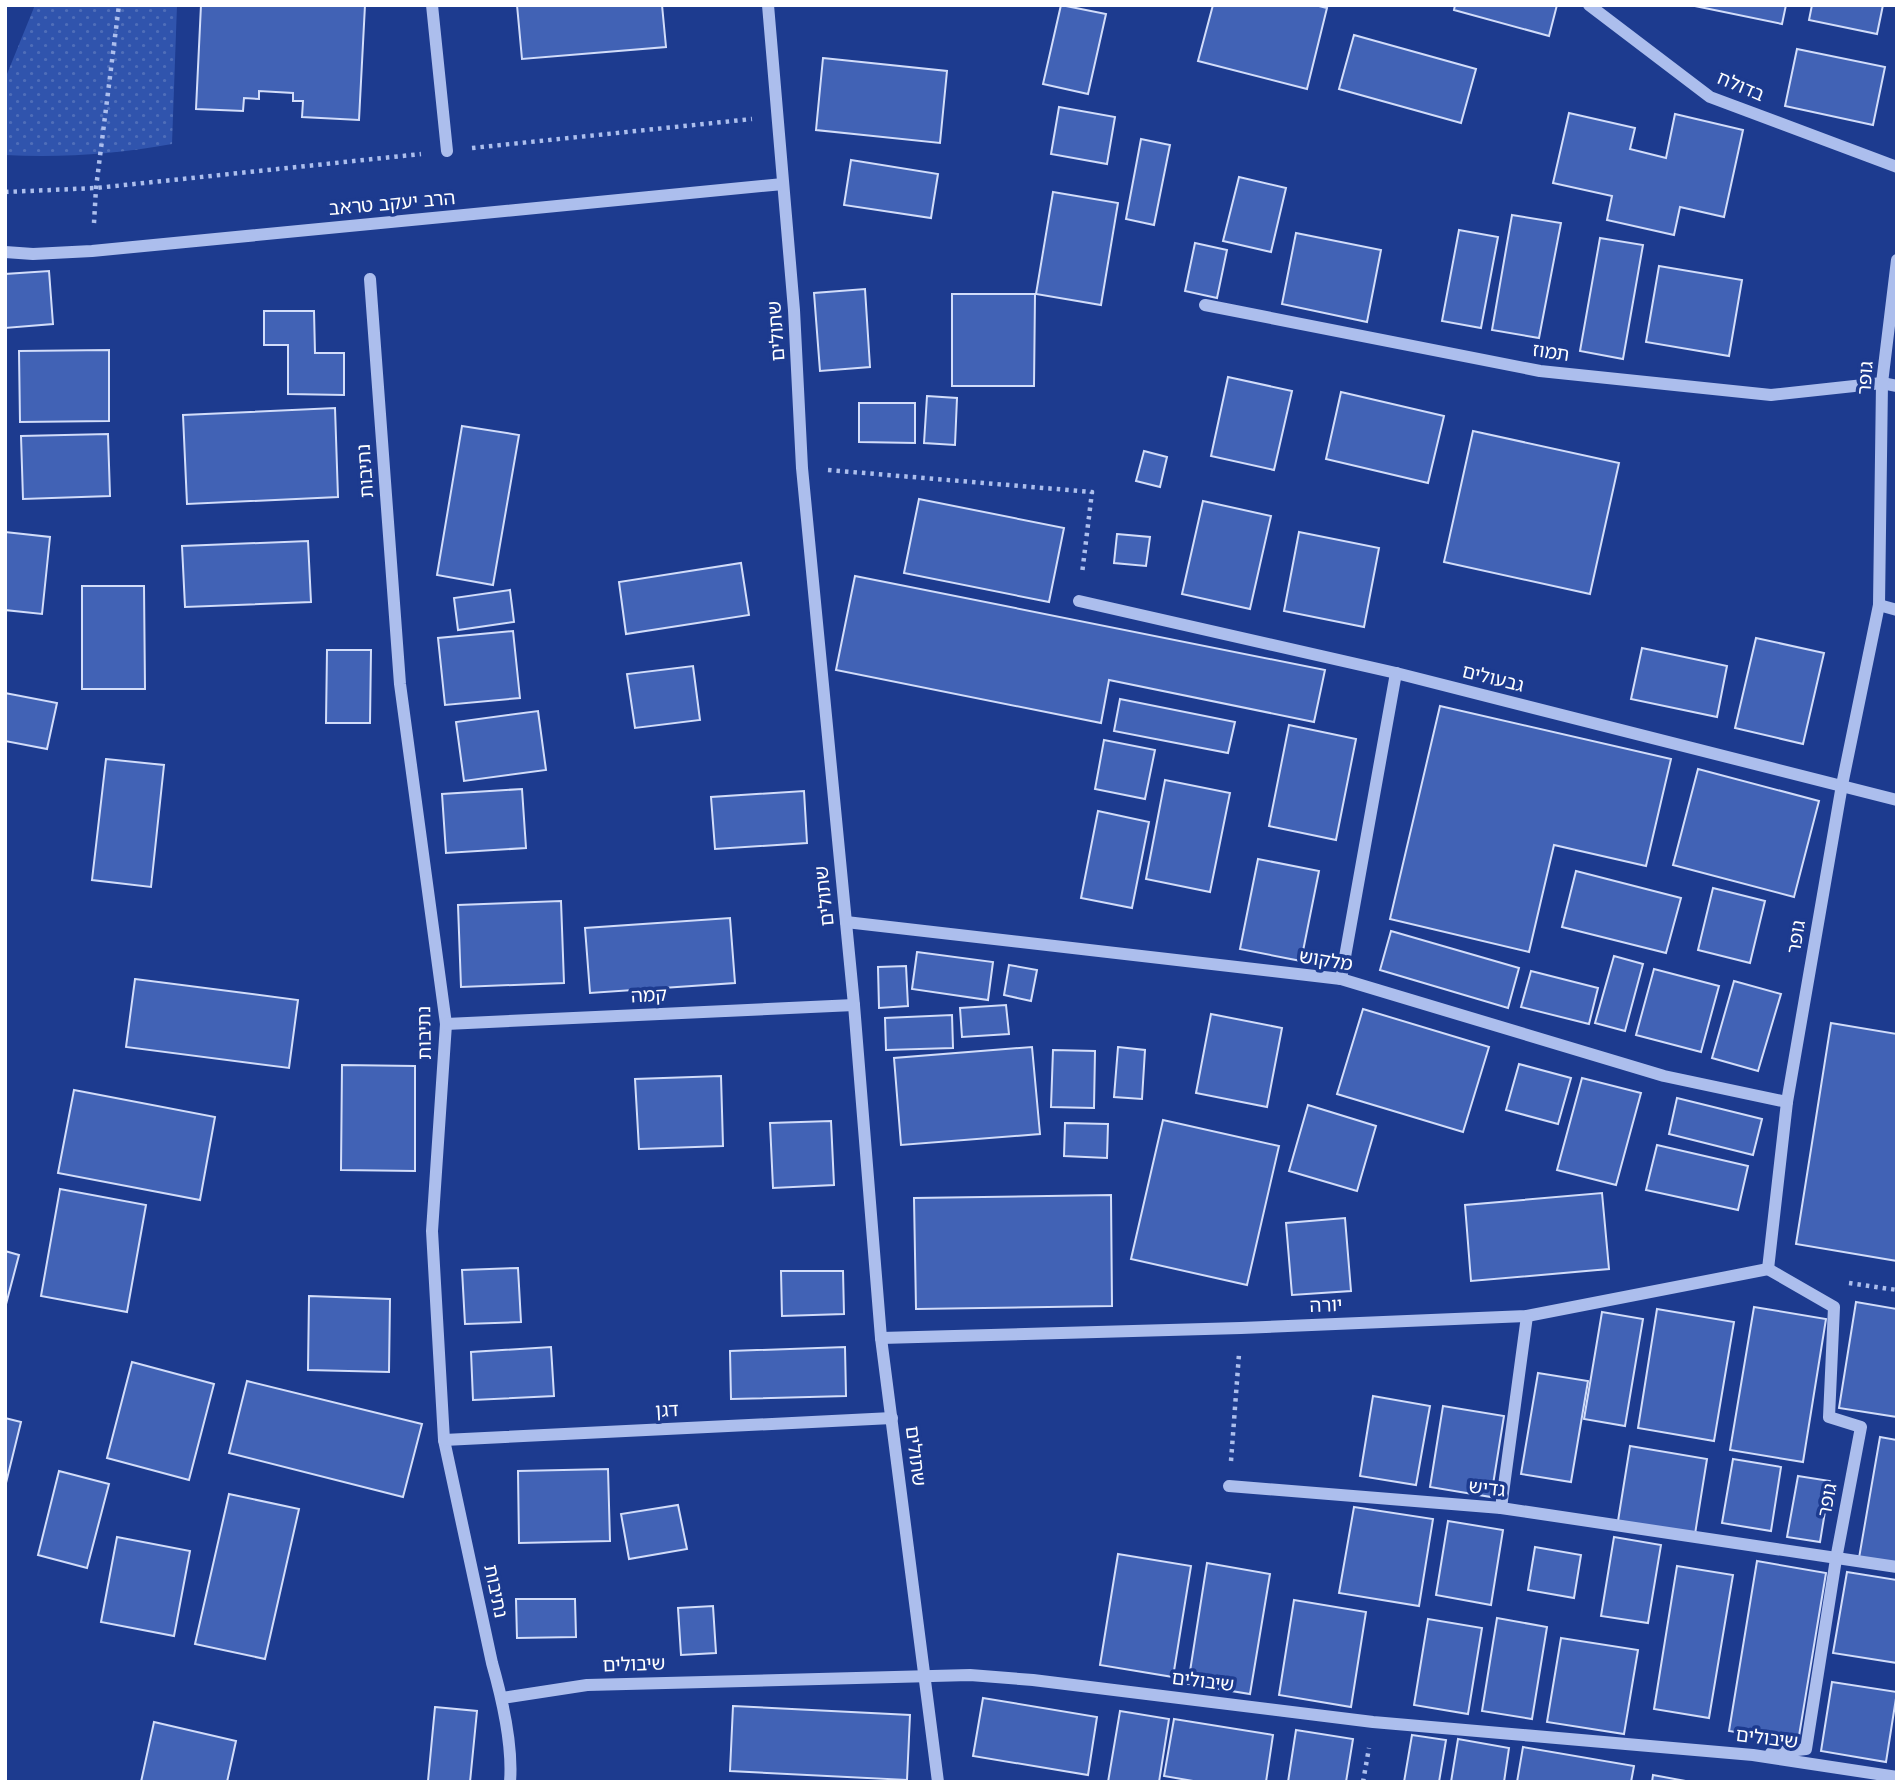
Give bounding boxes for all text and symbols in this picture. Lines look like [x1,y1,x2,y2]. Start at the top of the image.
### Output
street label: בדולח [1714,66,1768,106]
street label: הרב יעקב טראב [328,186,456,220]
street label: שתולים [762,300,790,362]
street label: תמוז [1531,338,1571,366]
street label: גופר [1852,360,1878,396]
street label: נתיבות [352,443,378,499]
street label: גבעולים [1460,659,1526,697]
street label: שתולים [809,865,839,927]
street label: גופר [1782,918,1810,956]
street label: מלקוש [1298,944,1354,976]
street label: קמה [630,983,668,1007]
street label: נתיבות [412,1006,436,1060]
street label: יורה [1309,1293,1343,1317]
street label: דגן [655,1398,679,1422]
street label: שתולים [901,1425,931,1487]
street label: גדיש [1467,1475,1507,1501]
street label: גופר [1812,1481,1842,1519]
street label: נתיבות [479,1562,513,1620]
street label: שיבולים [602,1651,666,1677]
street label: שיבולים [1170,1666,1236,1696]
street label: שיבולים [1734,1723,1800,1753]

